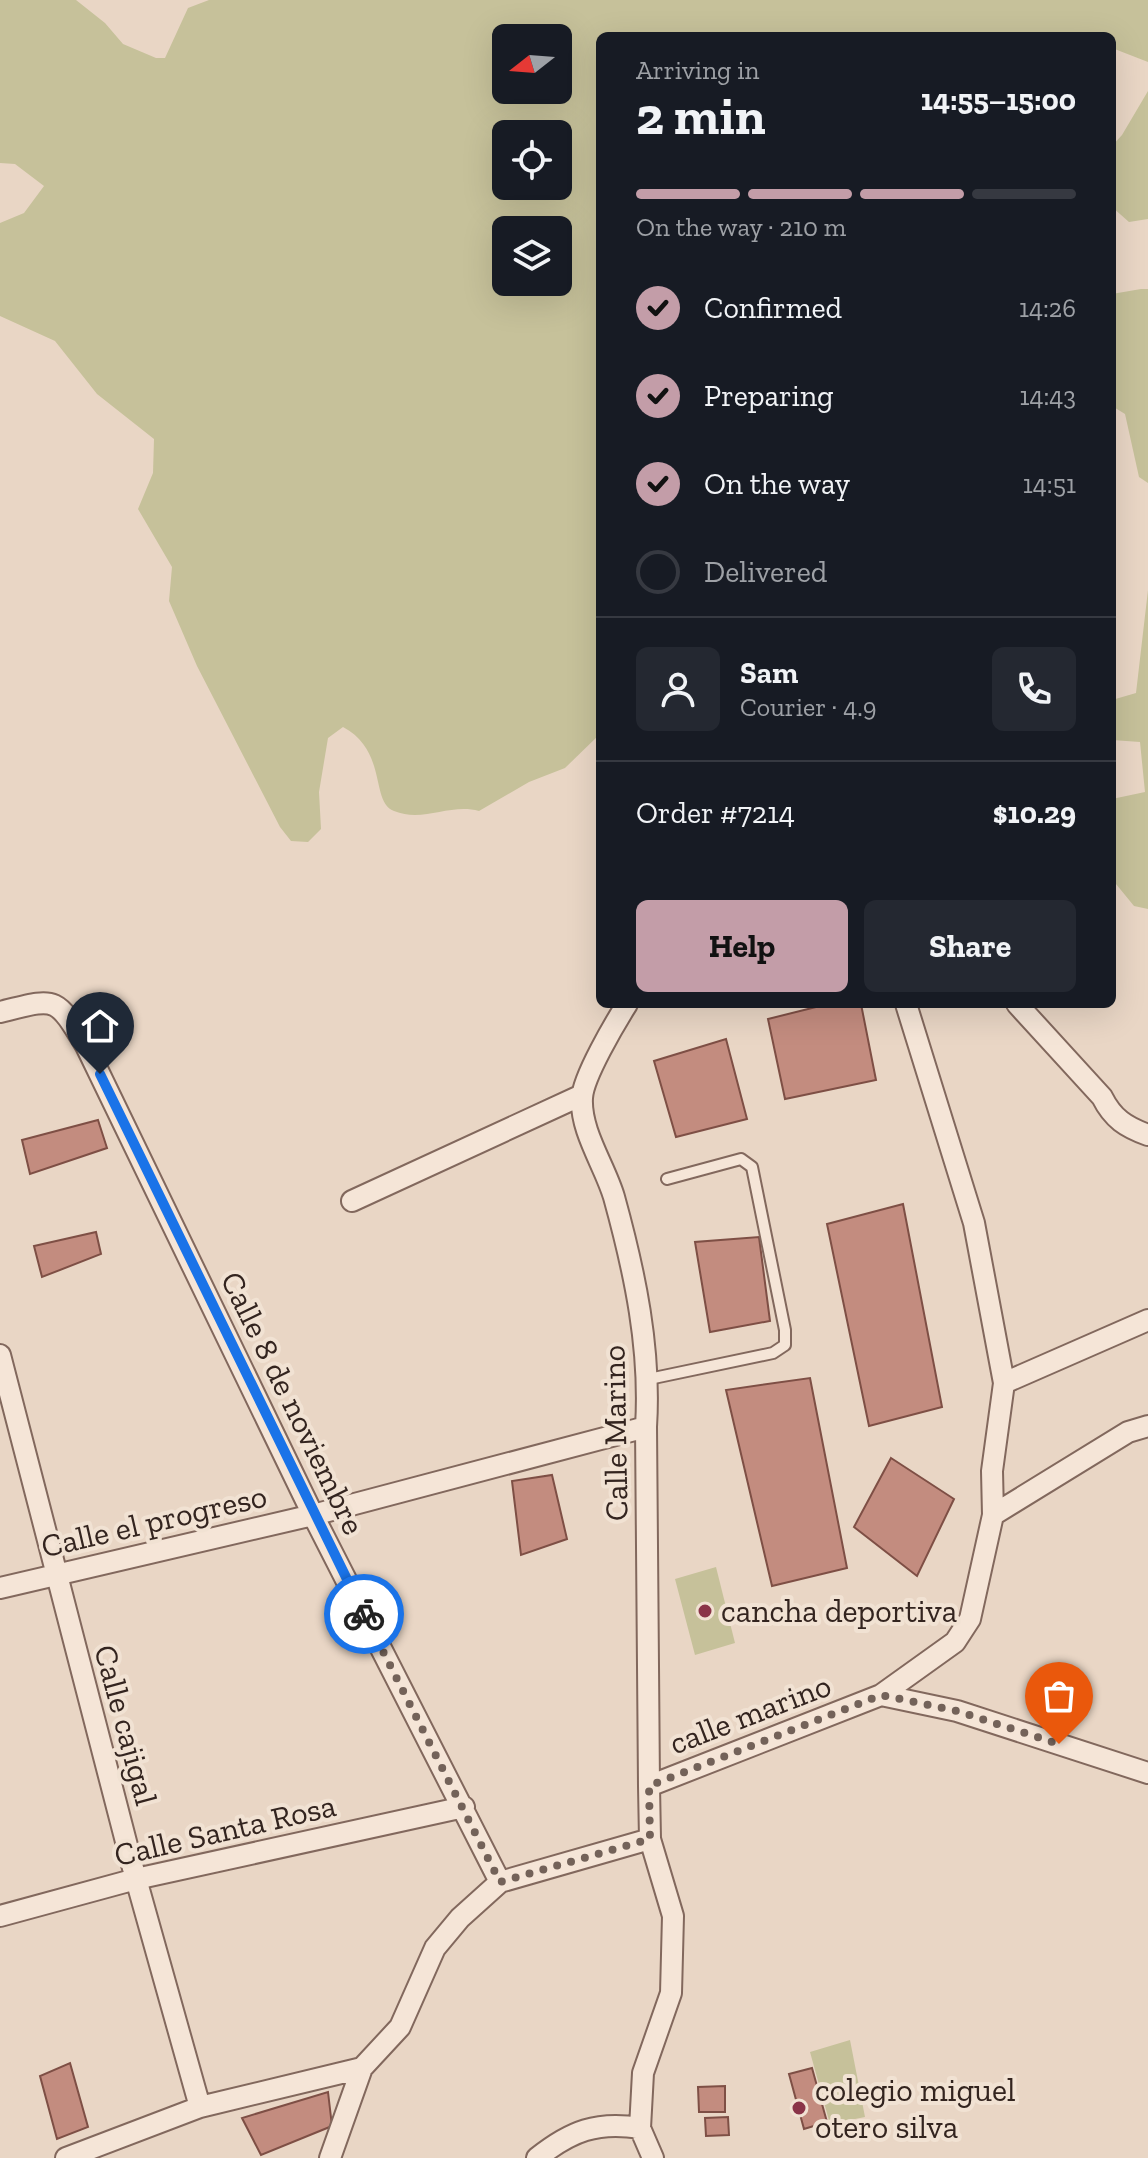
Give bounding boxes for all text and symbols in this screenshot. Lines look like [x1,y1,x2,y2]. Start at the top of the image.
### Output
north arrow [492,24,572,104]
map controls [492,24,572,296]
text: Arriving in [636,54,759,86]
text: 14:55–15:00 [921,82,1076,118]
text: 2 min [636,85,766,147]
button: locate [492,120,572,200]
text: On the way · 210 m [636,211,846,243]
button: layers [492,216,572,296]
icon: check [636,286,680,330]
text: Confirmed [704,290,842,326]
text: 14:26 [1019,292,1076,324]
icon: check [636,374,680,418]
text: Preparing [704,378,834,414]
text: 14:43 [1019,380,1076,412]
icon: check [636,462,680,506]
text: On the way [704,466,850,502]
text: 14:51 [1023,468,1076,500]
text: Delivered [704,554,827,590]
button: person [636,647,720,731]
button: phone [992,647,1076,731]
text: Sam [740,655,798,691]
text: Courier · 4.9 [740,691,876,723]
text: Order #7214 [636,795,795,831]
text: $10.29 [993,795,1076,831]
button: Help [636,900,848,992]
button: Share [864,900,1076,992]
pin [66,992,134,1074]
icon: home [78,1004,122,1048]
street label: Calle 8 de noviembre [213,1265,373,1541]
street label: Calle Marino [594,1345,636,1521]
street label: Calle el progreso [38,1477,270,1565]
courier [324,1574,404,1654]
icon: bike [342,1592,386,1636]
place label: cancha deportiva [721,1592,957,1630]
marker: cancha deportiva [696,1602,714,1620]
street label: Calle cajigal [86,1641,166,1809]
pin [1025,1662,1093,1744]
street label: calle marino [664,1666,836,1762]
icon: bag [1037,1674,1081,1718]
street label: Calle Santa Rosa [111,1786,339,1874]
place label: colegio miguel otero silva [815,2071,1016,2146]
marker: colegio miguel otero silva [790,2099,808,2117]

